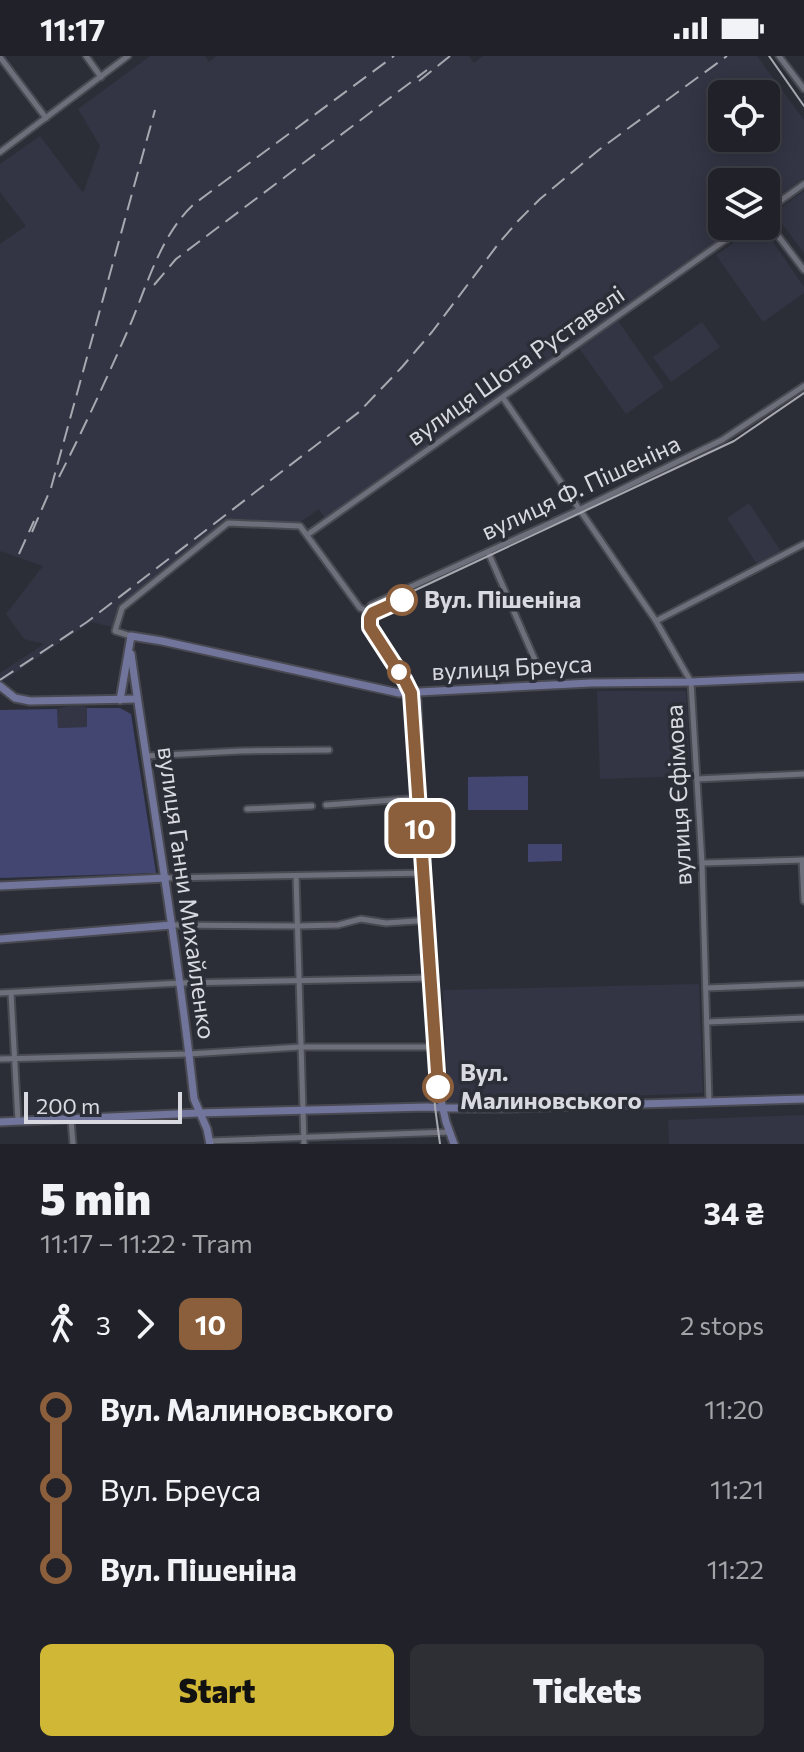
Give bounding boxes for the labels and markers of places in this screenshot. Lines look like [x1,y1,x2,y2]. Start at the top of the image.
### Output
place label: Вул. Пішеніна [424,584,581,613]
marker: Вул. Пішеніна [387,585,417,615]
unlabelled marker [388,661,410,683]
place label: Вул. Малиновського [460,1057,642,1114]
marker: Вул. Малиновського [423,1072,453,1102]

